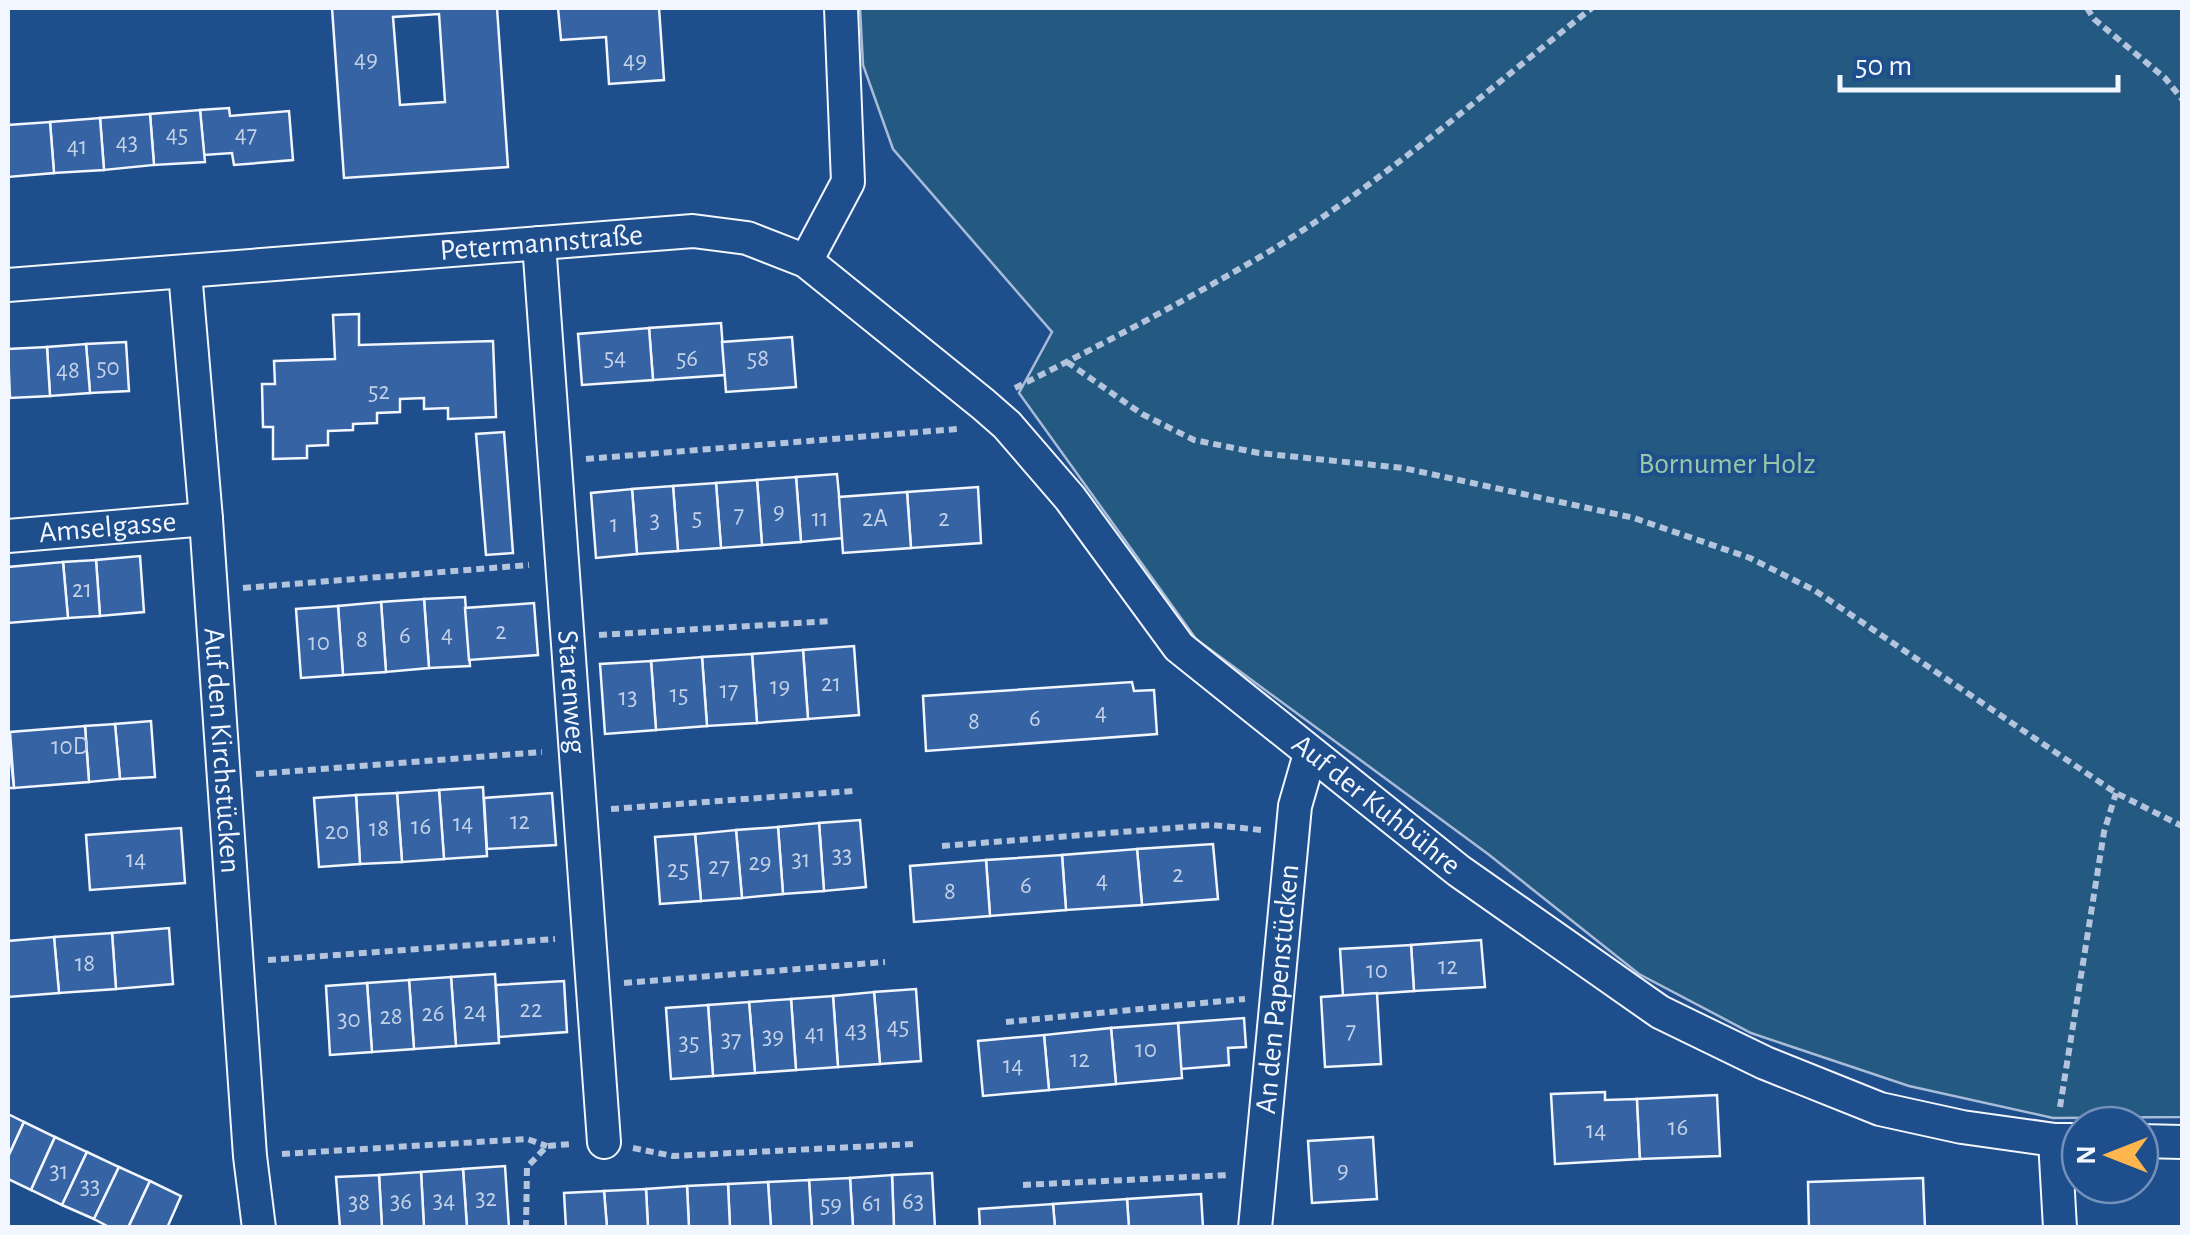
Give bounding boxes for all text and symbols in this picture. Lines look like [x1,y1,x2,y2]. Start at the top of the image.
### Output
scale bar [1840,30,2118,92]
house number: 49 [354,47,378,72]
house number: 49 [623,48,647,73]
text: 50 m [1855,51,1912,81]
house number: 45 [166,122,188,147]
house number: 47 [235,122,257,147]
house number: 43 [116,130,138,155]
house number: 41 [67,134,87,159]
street label: Petermannstraße [439,220,644,266]
house number: 54 [604,345,626,370]
house number: 56 [676,346,698,371]
house number: 58 [747,346,769,371]
house number: 50 [96,355,120,380]
house number: 48 [56,358,80,383]
house number: 52 [368,379,390,404]
park label: Bornumer Holz [1638,449,1816,479]
house number: 9 [773,499,785,524]
house number: 7 [734,502,744,527]
house number: 5 [692,505,702,530]
house number: 11 [811,506,829,531]
house number: 2A [862,506,888,531]
house number: 2 [938,506,950,531]
street label: Amselgasse [38,507,177,548]
house number: 3 [650,508,660,533]
house number: 1 [610,512,618,537]
house number: 21 [72,577,92,602]
house number: 2 [495,619,507,644]
house number: 4 [441,622,453,647]
house number: 6 [399,623,411,648]
street label: Auf den Kirchstücken [199,627,245,874]
house number: 8 [356,627,368,652]
street label: Starenweg [552,629,591,755]
house number: 10 [308,630,330,655]
house number: 21 [821,671,841,696]
house number: 19 [770,674,790,699]
house number: 17 [719,678,739,703]
house number: 15 [669,682,689,707]
house number: 13 [619,685,637,710]
house number: 4 [1095,700,1107,725]
house number: 6 [1029,706,1041,731]
house number: 8 [968,709,980,734]
street label: Auf der Kuhbühre [1286,729,1466,881]
house number: 10D [51,734,89,759]
house number: 12 [510,809,530,834]
house number: 14 [453,811,473,836]
house number: 16 [411,814,431,839]
house number: 18 [369,816,389,841]
house number: 20 [325,819,349,844]
house number: 33 [832,843,852,868]
house number: 14 [126,847,146,872]
house number: 31 [792,847,810,872]
house number: 29 [748,850,772,875]
house number: 27 [708,854,730,879]
house number: 25 [667,857,689,882]
house number: 2 [1172,862,1184,887]
street label: An den Papenstücken [1251,863,1304,1115]
house number: 4 [1096,868,1108,893]
house number: 6 [1020,873,1032,898]
house number: 8 [944,879,956,904]
house number: 18 [75,951,95,976]
house number: 12 [1438,954,1458,979]
house number: 10 [1366,958,1388,983]
house number: 22 [520,997,542,1022]
house number: 24 [463,999,487,1024]
house number: 26 [421,1001,445,1026]
house number: 28 [379,1004,403,1029]
house number: 30 [337,1007,361,1032]
house number: 45 [887,1014,909,1039]
house number: 43 [845,1018,867,1043]
house number: 7 [1346,1018,1356,1043]
house number: 41 [805,1021,825,1046]
house number: 39 [762,1024,784,1049]
house number: 37 [721,1027,741,1052]
house number: 35 [679,1030,699,1055]
house number: 10 [1135,1037,1157,1062]
house number: 12 [1070,1047,1090,1072]
house number: 14 [1003,1053,1023,1078]
north arrow [2060,1105,2160,1205]
house number: 16 [1668,1115,1688,1140]
house number: 14 [1586,1118,1606,1143]
text: N [2073,1145,2101,1165]
house number: 9 [1337,1158,1349,1183]
house number: 31 [50,1159,68,1184]
house number: 33 [80,1174,100,1199]
house number: 32 [475,1186,497,1211]
house number: 34 [433,1188,455,1213]
house number: 36 [390,1189,412,1214]
house number: 63 [902,1189,924,1214]
house number: 38 [348,1190,370,1215]
house number: 61 [862,1191,882,1216]
house number: 59 [820,1192,842,1217]

